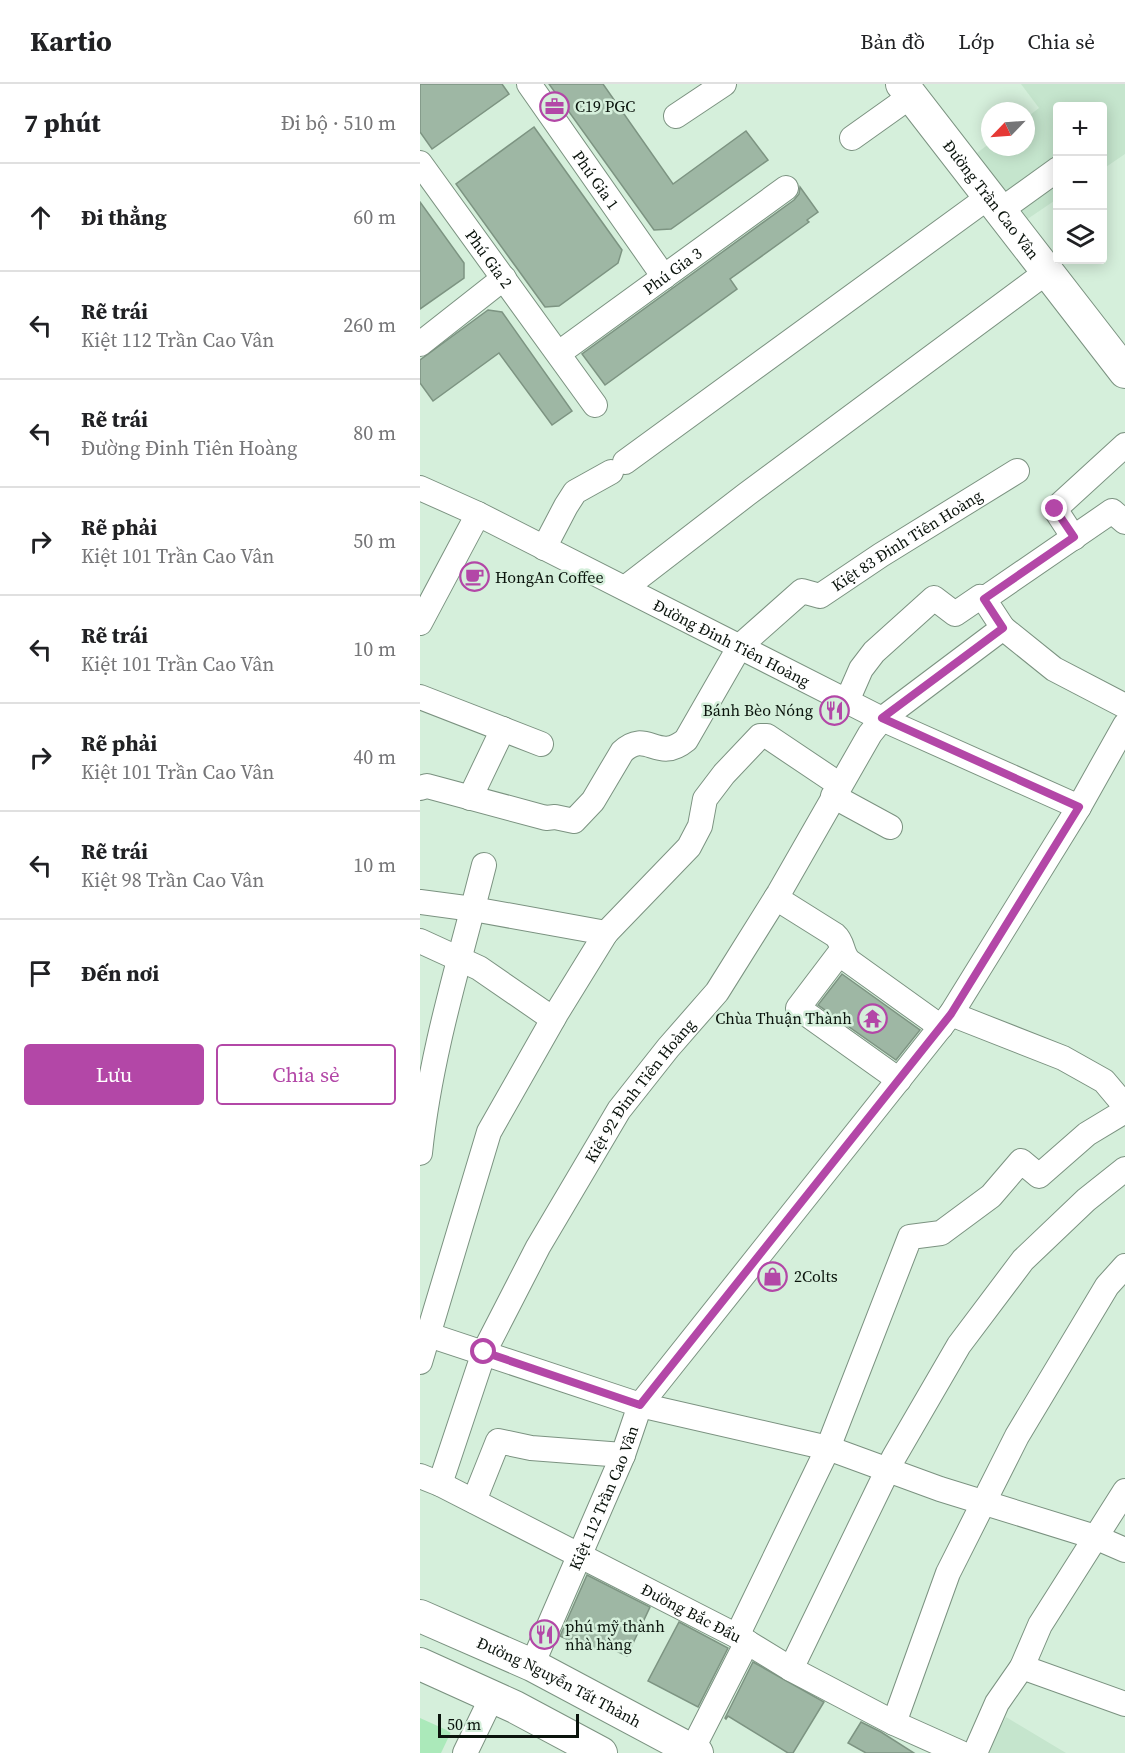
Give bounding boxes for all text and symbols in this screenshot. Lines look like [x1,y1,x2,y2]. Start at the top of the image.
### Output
text: Kartio [30,22,112,60]
text: Bản đồ [860,27,925,56]
text: Lớp [958,27,994,56]
text: Chia sẻ [1027,27,1095,56]
office icon: C19 PGC [538,90,570,122]
place label: C19 PGC [575,95,635,117]
north arrow [981,102,1035,156]
map controls [1053,102,1107,264]
button: + [1053,102,1107,156]
text: 7 phút [24,105,100,141]
text: Đi bộ · 510 m [281,109,396,137]
street label: Đường Trần Cao Vân [938,135,1045,264]
street label: Phú Gia 1 [568,146,624,214]
button: − [1053,156,1107,210]
icon: ahead [24,201,57,234]
text: Đi thẳng [81,202,167,232]
text: 60 m [353,203,396,231]
button: layers [1053,210,1107,264]
street label: Phú Gia 2 [460,225,518,292]
street label: Phú Gia 3 [638,242,706,299]
text: Rẽ trái [81,296,148,326]
icon: left [24,309,57,342]
text: 260 m [343,311,396,339]
text: Kiệt 112 Trần Cao Vân [81,326,274,354]
text: Rẽ trái [81,404,148,434]
icon: left [24,417,57,450]
text: 80 m [353,419,396,447]
text: Đường Đinh Tiên Hoàng [81,434,297,462]
street label: Kiệt 83 Đinh Tiên Hoàng [827,484,986,596]
route end [1041,495,1067,521]
text: Rẽ phải [81,512,157,542]
icon: right [24,525,57,558]
text: 50 m [353,527,396,555]
text: Kiệt 101 Trần Cao Vân [81,542,274,570]
cafe icon: HongAn Coffee [458,561,490,593]
place label: HongAn Coffee [495,566,604,588]
street label: Đường Đinh Tiên Hoàng [649,594,814,692]
text: Rẽ trái [81,620,148,650]
icon: left [24,633,57,666]
text: 10 m [353,635,396,663]
text: Kiệt 101 Trần Cao Vân [81,650,274,678]
restaurant icon: Bánh Bèo Nóng [818,694,850,726]
place label: Bánh Bèo Nóng [703,699,813,721]
text: Rẽ phải [81,728,157,758]
icon: right [24,741,57,774]
text: 40 m [353,743,396,771]
text: Kiệt 101 Trần Cao Vân [81,758,274,786]
text: Rẽ trái [81,836,148,866]
icon: left [24,849,57,882]
text: 10 m [353,851,396,879]
text: Kiệt 98 Trần Cao Vân [81,866,264,894]
icon: arrive [24,957,57,990]
text: Đến nơi [81,958,159,988]
temple icon: Chùa Thuận Thành [857,1002,889,1034]
place label: Chùa Thuận Thành [715,1007,852,1029]
street label: Kiệt 92 Đinh Tiên Hoàng [579,1014,700,1167]
button: Lưu [24,1044,204,1105]
button: Chia sẻ [216,1044,396,1105]
shop icon: 2Colts [757,1260,789,1292]
place label: 2Colts [794,1265,838,1287]
route start [470,1338,496,1364]
street label: Kiệt 112 Trần Cao Vân [563,1422,643,1573]
street label: Đường Bắc Đẩu [638,1578,745,1648]
place label: phú mỹ thành nhà hàng [565,1615,665,1655]
restaurant icon: phú mỹ thành nhà hàng [528,1619,560,1651]
street label: Đường Nguyễn Tất Thành [473,1631,646,1733]
scale bar [438,1711,579,1738]
text: 50 m [447,1713,481,1735]

